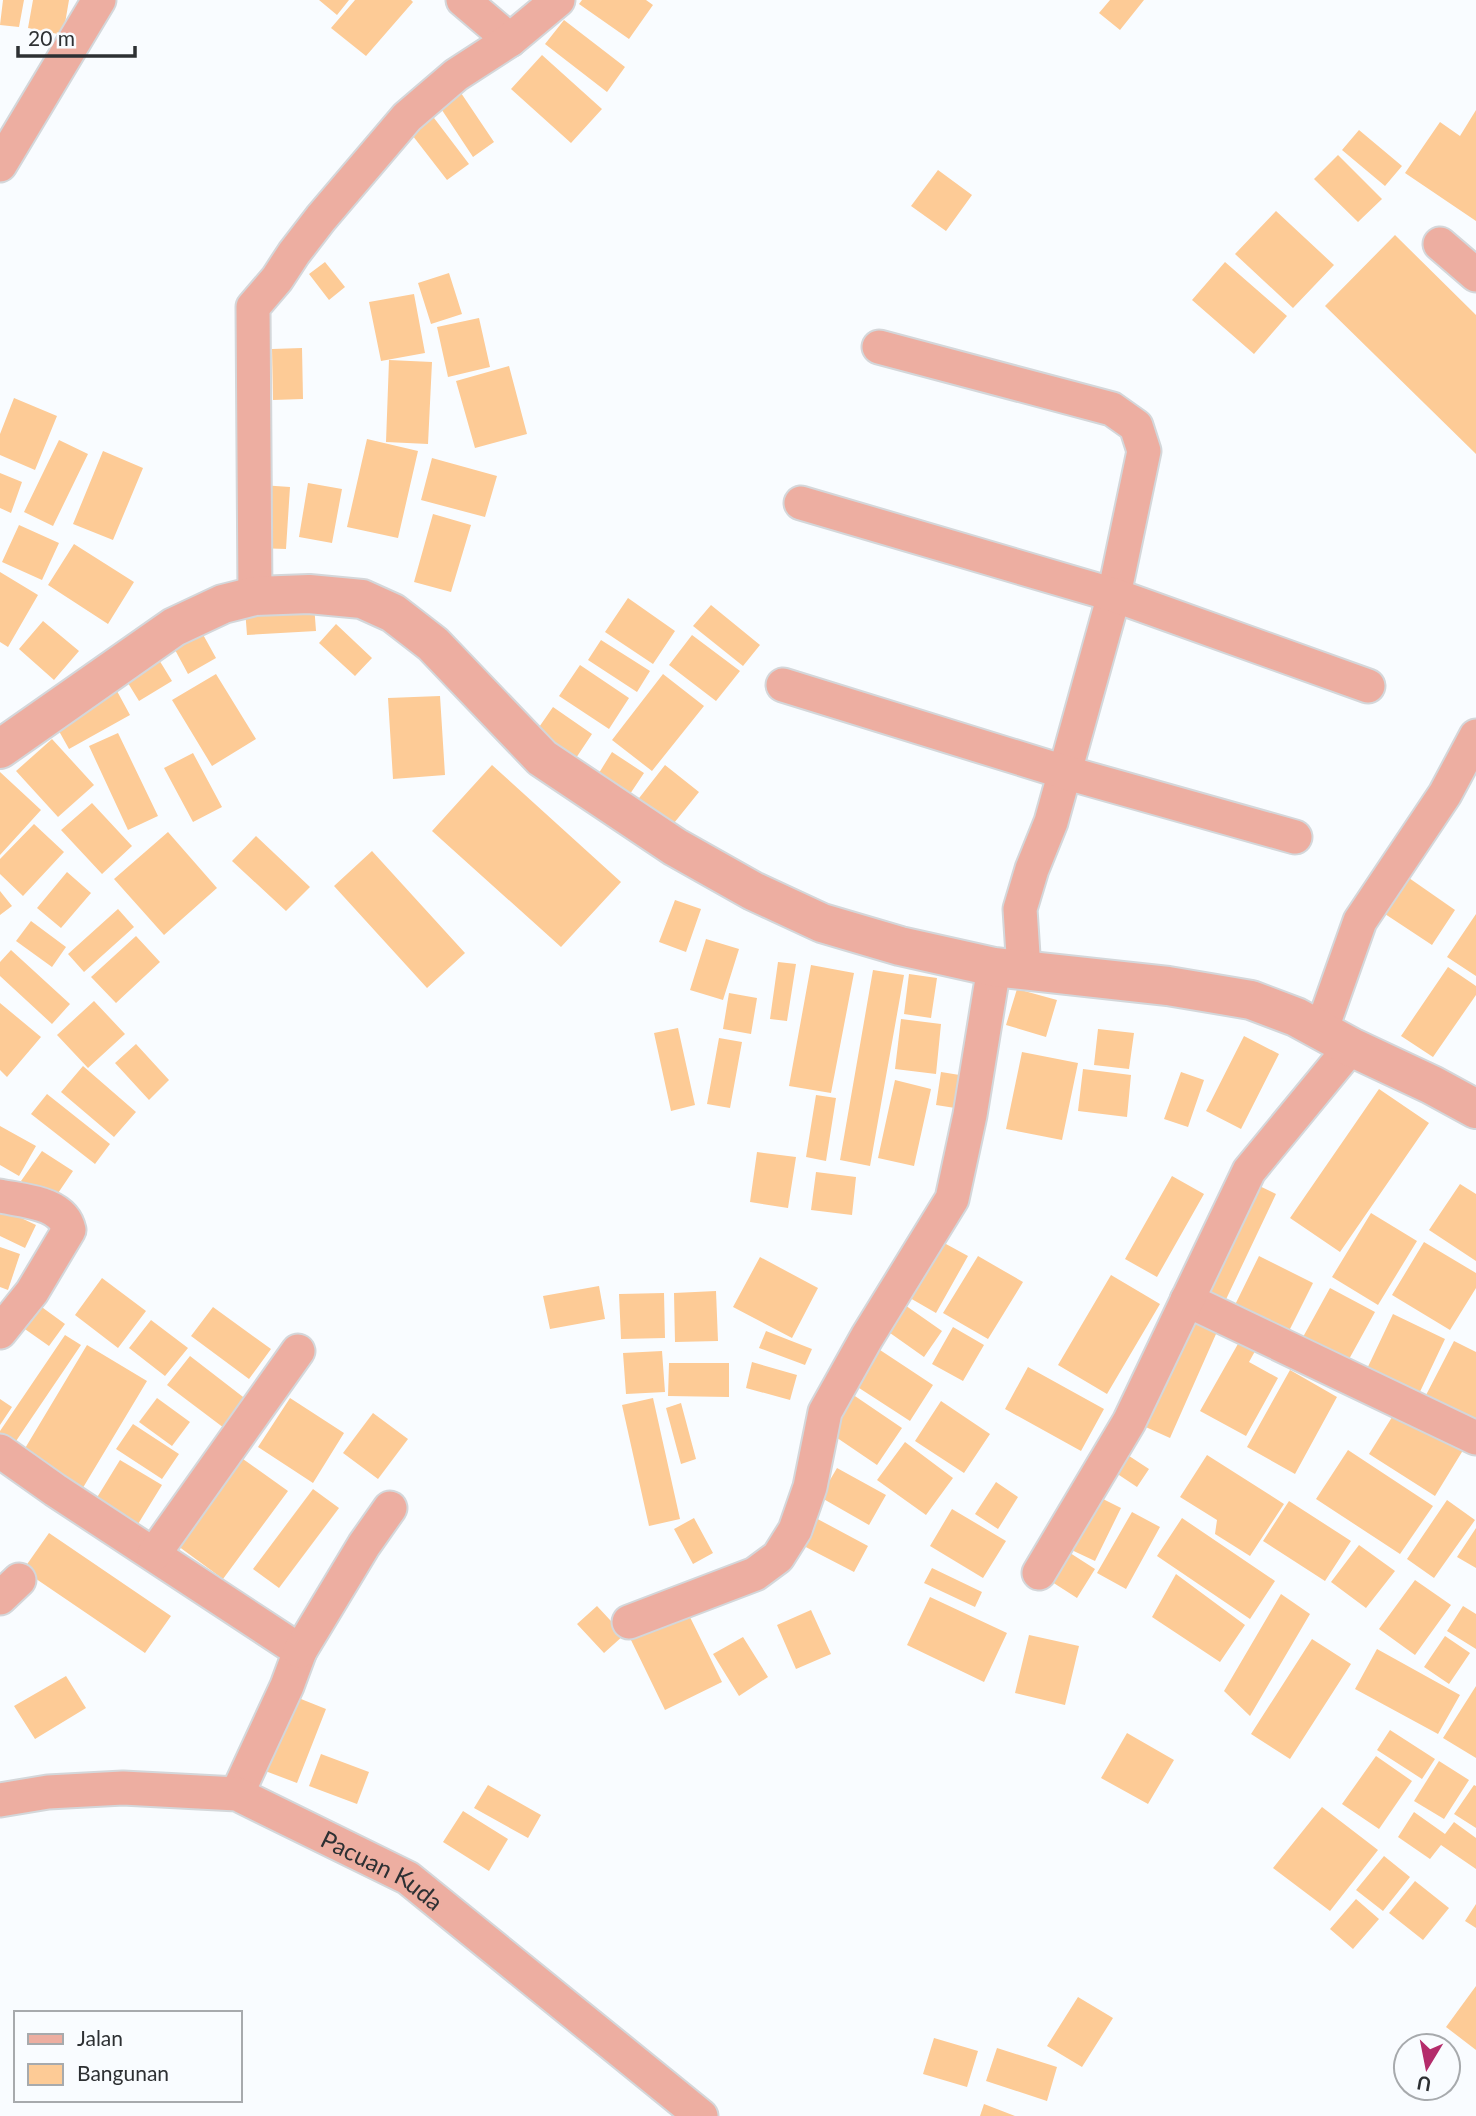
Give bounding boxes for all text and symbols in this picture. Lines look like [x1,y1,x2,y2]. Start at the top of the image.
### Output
scale bar [18,14,135,58]
text: 20 m [28,25,75,50]
street label: Pacuan Kuda [317,1823,450,1916]
legend [14,2011,242,2102]
text: Jalan [77,2025,123,2050]
north arrow [1392,2032,1462,2102]
text: Bangunan [77,2060,169,2085]
text: U [1415,2072,1433,2097]

